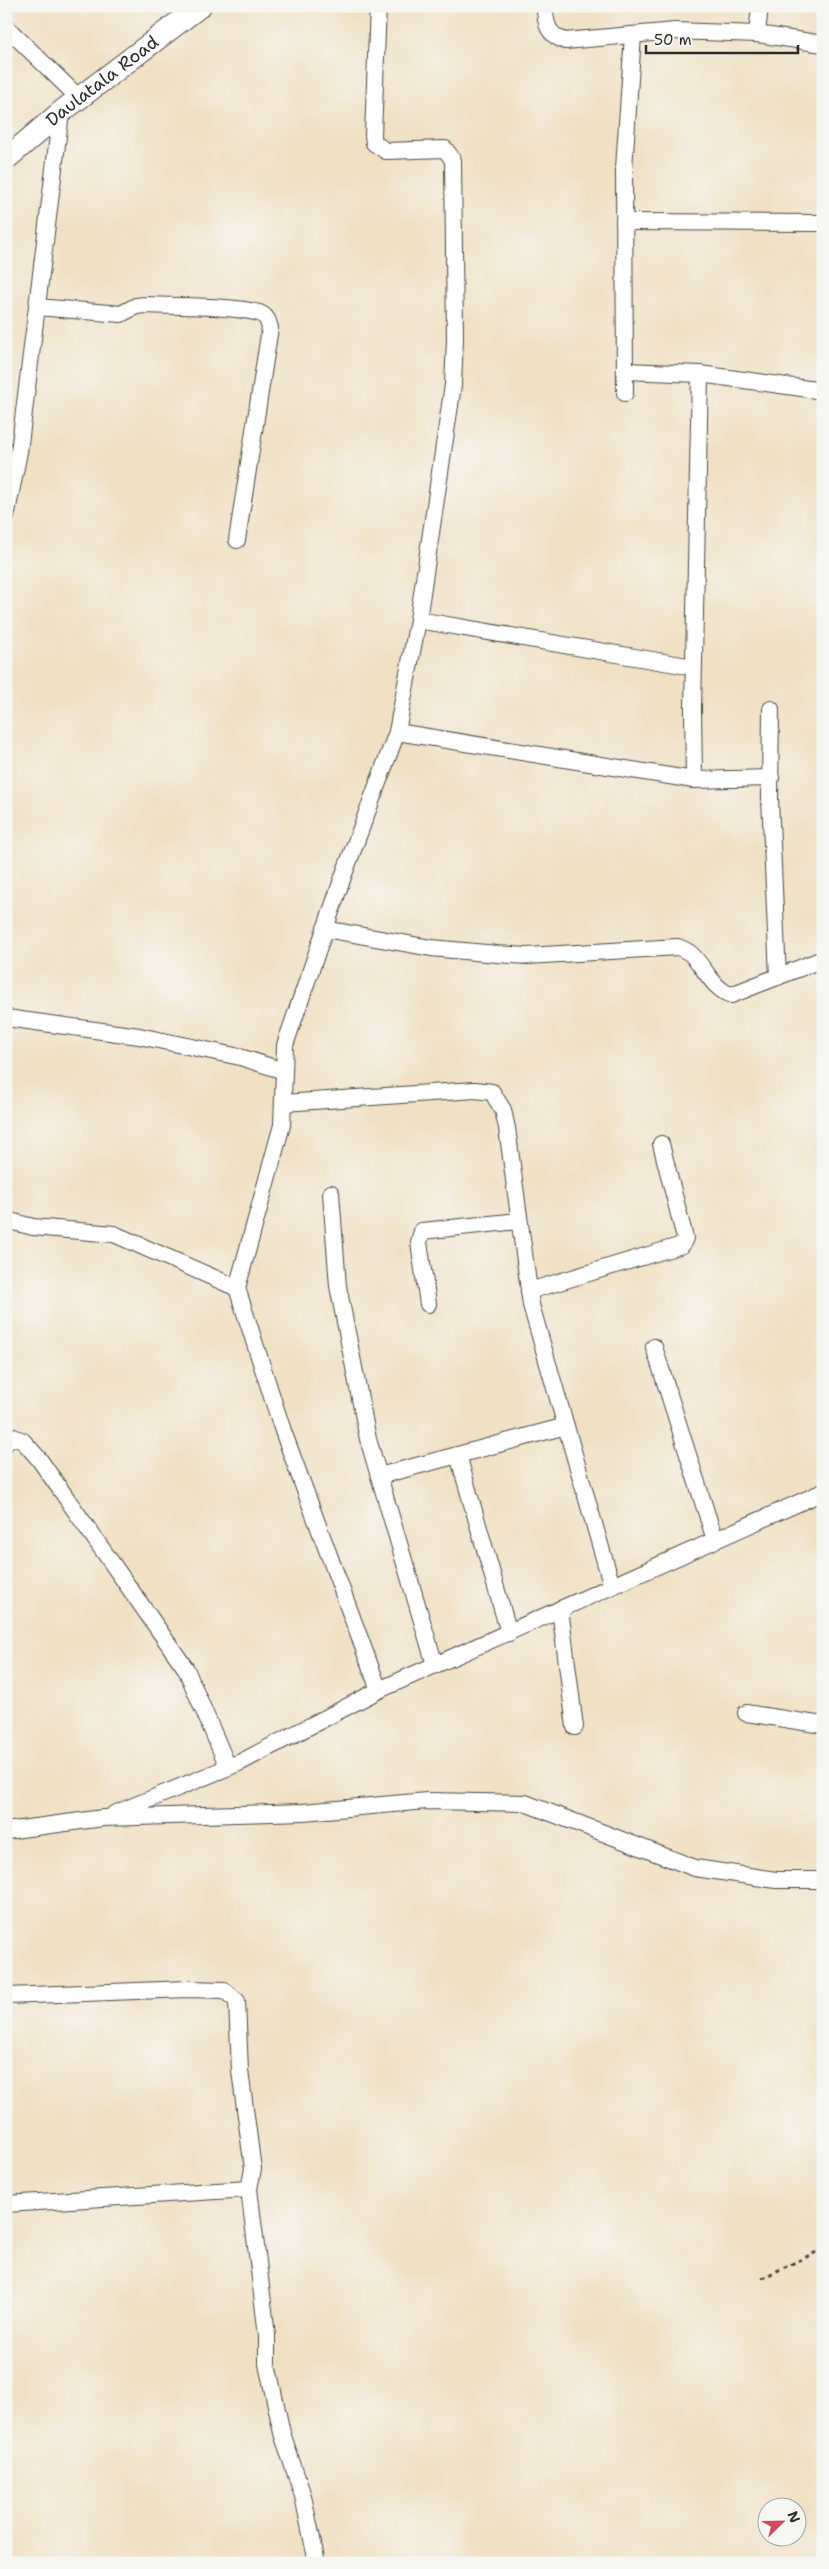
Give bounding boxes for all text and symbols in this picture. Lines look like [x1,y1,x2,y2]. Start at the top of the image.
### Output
scale bar [646,22,799,54]
street label: Daulatala Road [41,30,163,132]
text: 50 m [654,30,692,50]
north arrow [756,2496,806,2546]
text: N [784,2508,804,2526]

